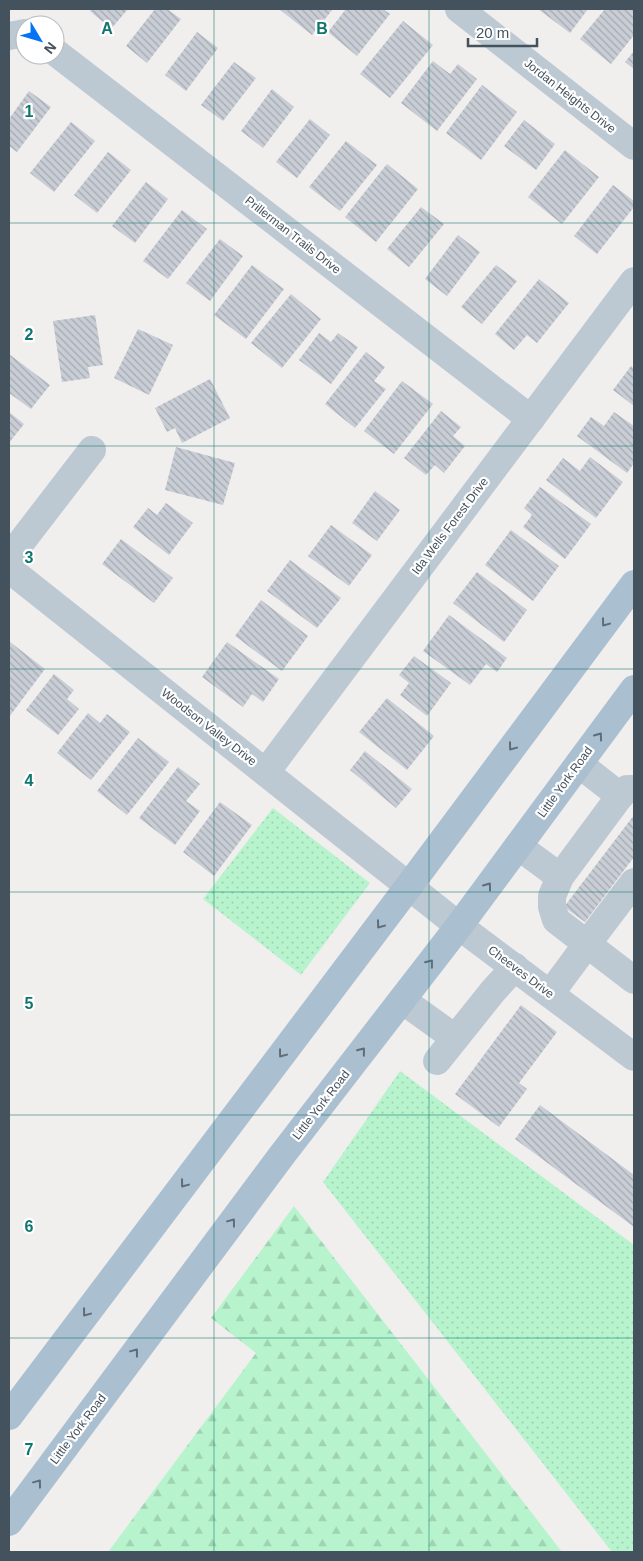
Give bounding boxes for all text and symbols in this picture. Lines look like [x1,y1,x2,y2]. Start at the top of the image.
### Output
north arrow [15,15,65,65]
scale bar [468,15,537,47]
text: A [101,20,113,37]
text: B [316,20,328,37]
text: 20 m [476,24,509,41]
text: N [41,39,60,57]
street label: Jordan Heights Drive [522,56,619,136]
text: 1 [25,103,34,120]
street label: Prillerman Trails Drive [242,193,344,277]
text: 2 [25,326,34,343]
street label: Ida Wells Forest Drive [409,474,491,577]
text: 3 [25,549,34,566]
one-way arrow [602,617,611,627]
street label: Woodson Valley Drive [159,685,260,769]
one-way arrow [594,733,602,742]
one-way arrow [510,741,518,750]
street label: Little York Road [535,744,595,820]
text: 4 [25,772,34,789]
one-way arrow [482,883,492,892]
one-way arrow [377,919,386,929]
street label: Cheeves Drive [485,943,557,1001]
one-way arrow [425,960,433,969]
text: 5 [25,995,34,1012]
one-way arrow [279,1048,288,1058]
one-way arrow [357,1048,365,1057]
street label: Little York Road [290,1068,352,1142]
one-way arrow [181,1178,190,1188]
text: 6 [25,1218,34,1235]
one-way arrow [226,1218,235,1228]
one-way arrow [83,1307,92,1317]
one-way arrow [129,1349,138,1358]
street label: Little York Road [47,1391,109,1467]
text: 7 [25,1441,34,1458]
one-way arrow [32,1479,41,1489]

